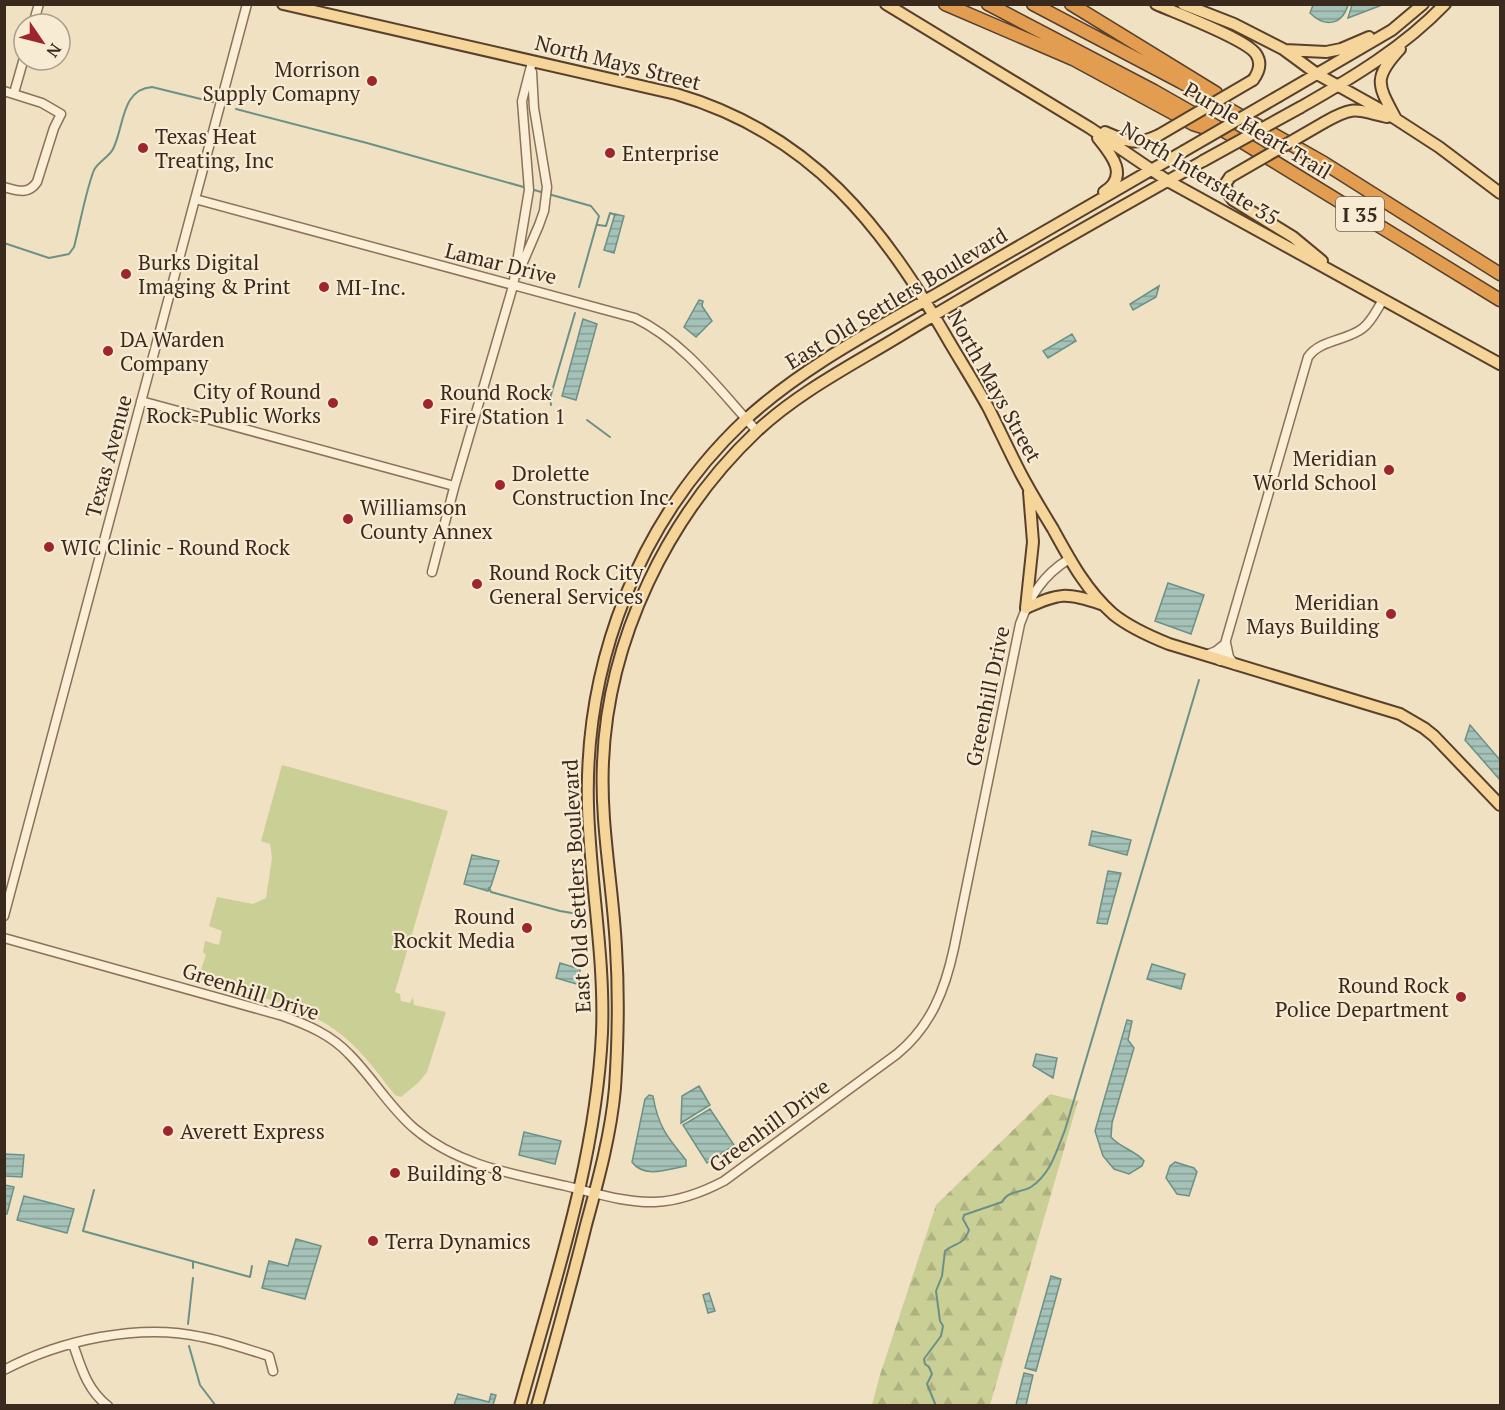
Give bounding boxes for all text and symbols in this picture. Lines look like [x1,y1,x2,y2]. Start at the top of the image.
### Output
north arrow [12,12,72,72]
street label: North Mays Street [532,28,704,96]
text: N [42,39,67,62]
place label: Morrison Supply Comapny [203,55,361,107]
marker: Morrison Supply Comapny [365,74,379,88]
street label: Purple Heart Trail [1179,75,1337,185]
street label: North Interstate 35 [1116,115,1284,231]
place label: Texas Heat Treating, Inc [155,122,274,174]
place label: Enterprise [622,139,719,167]
marker: Texas Heat Treating, Inc [136,141,150,155]
marker: Enterprise [603,146,617,160]
road number: I 35 [1336,197,1384,231]
street label: East Old Settlers Boulevard [780,220,1012,375]
street label: Lamar Drive [442,236,560,290]
place label: Burks Digital Imaging & Print [138,248,291,300]
marker: Burks Digital Imaging & Print [119,267,133,281]
place label: MI-Inc. [336,273,406,301]
marker: MI-Inc. [317,280,331,294]
street label: North Mays Street [942,305,1049,467]
place label: DA Warden Company [120,325,225,377]
marker: DA Warden Company [101,344,115,358]
place label: City of Round Rock-Public Works [146,377,321,429]
place label: Round Rock Fire Station 1 [440,378,566,430]
street label: Texas Avenue [78,392,138,520]
marker: City of Round Rock-Public Works [326,396,340,410]
marker: Round Rock Fire Station 1 [421,397,435,411]
place label: Meridian World School [1253,444,1378,496]
place label: Drolette Construction Inc. [512,459,675,511]
marker: Meridian World School [1382,463,1396,477]
marker: Drolette Construction Inc. [493,478,507,492]
place label: Williamson County Annex [360,493,493,545]
marker: Williamson County Annex [341,512,355,526]
place label: WIC Clinic - Round Rock [61,533,290,561]
marker: WIC Clinic - Round Rock [42,540,56,554]
place label: Round Rock City General Services [489,558,644,610]
marker: Round Rock City General Services [470,577,484,591]
place label: Meridian Mays Building [1246,588,1380,640]
marker: Meridian Mays Building [1384,607,1398,621]
street label: Greenhill Drive [958,623,1016,769]
street label: East Old Settlers Boulevard [555,758,597,1014]
place label: Round Rockit Media [393,902,515,954]
marker: Round Rockit Media [520,921,534,935]
street label: Greenhill Drive [179,956,323,1026]
place label: Round Rock Police Department [1275,971,1449,1023]
marker: Round Rock Police Department [1454,990,1468,1004]
street label: Greenhill Drive [703,1072,835,1178]
place label: Averett Express [180,1117,325,1145]
marker: Averett Express [161,1124,175,1138]
place label: Building 8 [407,1159,502,1187]
marker: Building 8 [388,1166,402,1180]
place label: Terra Dynamics [385,1227,531,1255]
marker: Terra Dynamics [366,1234,380,1248]

